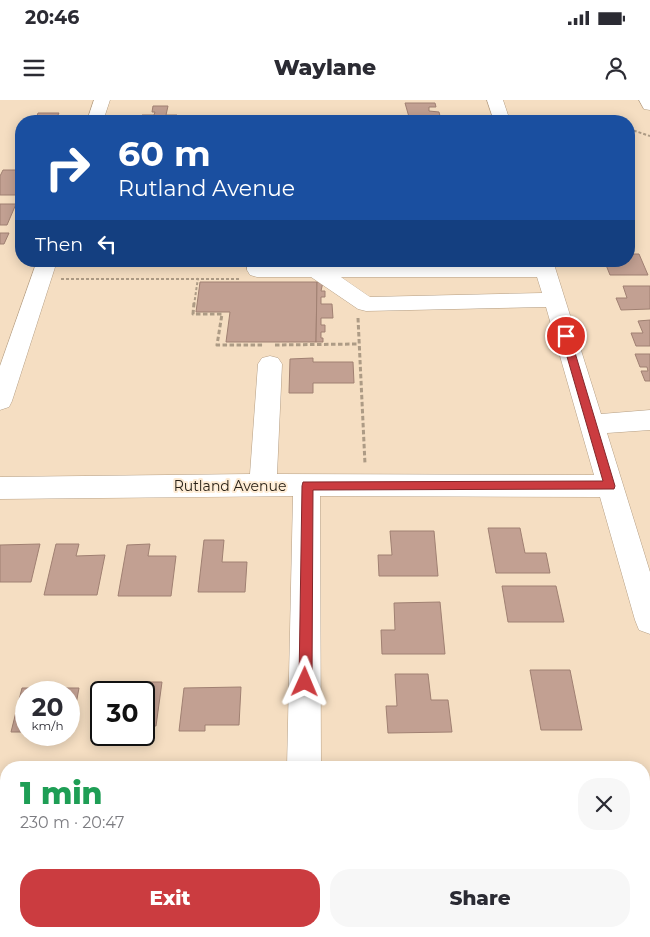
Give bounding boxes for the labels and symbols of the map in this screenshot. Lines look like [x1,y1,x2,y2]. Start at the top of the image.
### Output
pin [545,315,587,357]
street label: Rutland Avenue [174,477,286,495]
position arrow [278,655,330,707]
speed limit sign: 30 [90,681,155,746]

